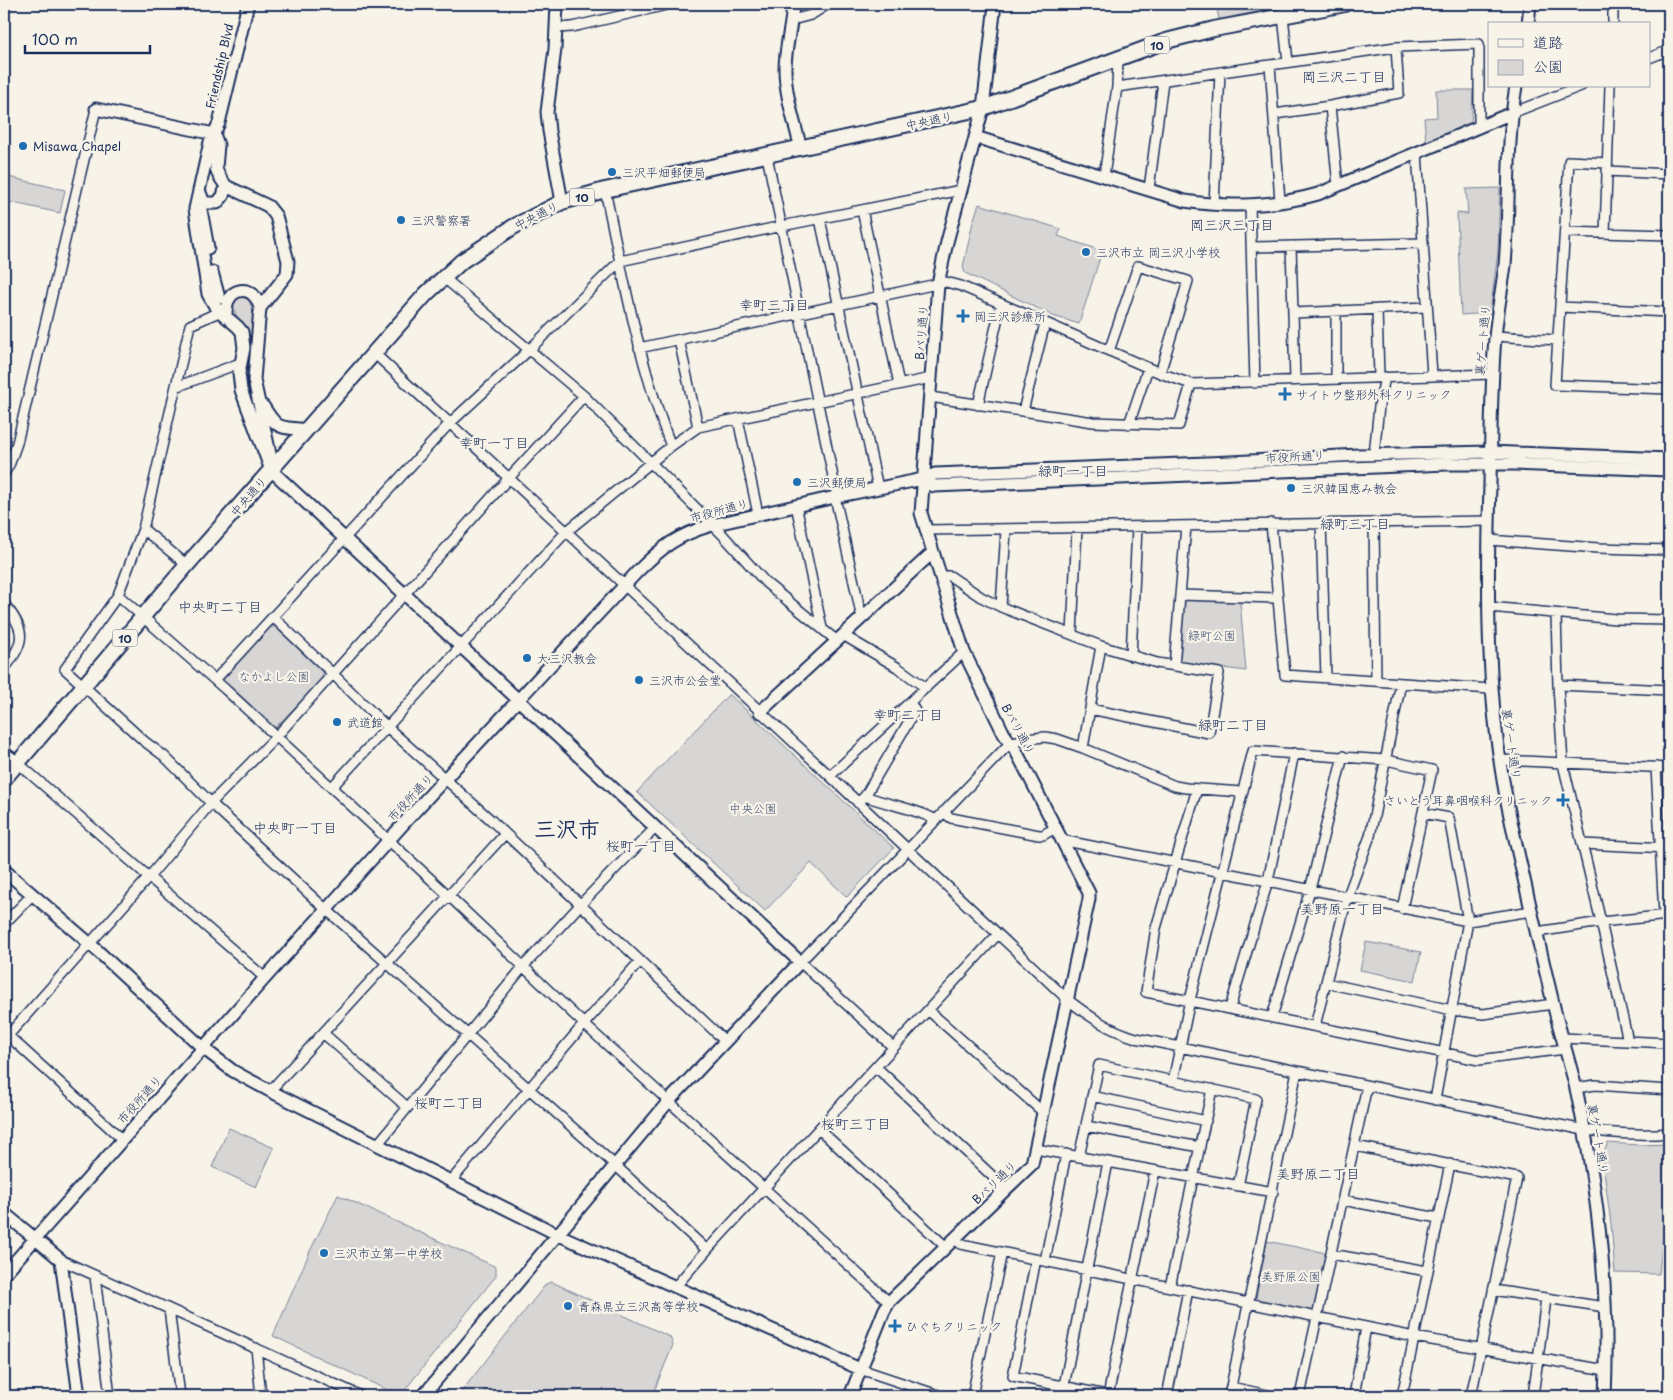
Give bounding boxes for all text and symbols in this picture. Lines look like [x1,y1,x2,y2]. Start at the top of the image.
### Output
street label: Friendship Blvd [200,21,238,111]
scale bar [25,22,150,54]
legend [1488,22,1650,88]
text: 100 m [32,27,78,50]
text: 道路 [1533,30,1563,53]
road number: 10 [1144,36,1170,54]
text: 公園 [1533,54,1563,77]
district label: 岡三沢二丁目 [1302,66,1386,87]
street label: 中央通り [904,106,954,134]
place label: Misawa Chapel [33,137,121,155]
marker: Misawa Chapel [17,140,29,152]
place label: 三沢平畑郵便局 [622,163,706,181]
marker: 三沢平畑郵便局 [606,166,618,178]
road number: 10 [570,188,594,206]
street label: 中央通り [511,196,561,234]
place label: 三沢警察署 [411,211,471,229]
marker: 三沢警察署 [395,214,407,226]
district label: 岡三沢三丁目 [1190,214,1274,235]
place label: 三沢市立 岡三沢小学校 [1096,243,1220,261]
marker: 三沢市立 岡三沢小学校 [1080,246,1092,258]
district label: 幸町三丁目 [739,294,809,315]
street label: Bバリ通り [910,303,932,361]
street label: 裏ゲート通り [1470,303,1494,377]
place label: 岡三沢診療所 [974,307,1046,325]
marker: 岡三沢診療所 [956,309,970,323]
place label: サイトウ整形外科クリニック [1296,385,1451,403]
marker: サイトウ整形外科クリニック [1278,387,1292,401]
district label: 幸町一丁目 [459,432,529,453]
street label: 市役所通り [1265,445,1325,467]
district label: 緑町一丁目 [1038,460,1108,481]
street label: 中央通り [225,472,271,520]
place label: 三沢郵便局 [807,473,867,491]
marker: 三沢郵便局 [791,476,803,488]
place label: 三沢韓国恵み教会 [1301,479,1397,497]
marker: 三沢韓国恵み教会 [1285,482,1297,494]
street label: 市役所通り [688,494,750,526]
district label: 緑町三丁目 [1320,513,1390,534]
district label: 中央町二丁目 [178,596,262,617]
park label: 緑町公園 [1188,626,1236,644]
road number: 10 [112,630,138,646]
place label: 大三沢教会 [537,649,597,667]
marker: 大三沢教会 [521,652,533,664]
park label: なかよし公園 [238,667,310,685]
place label: 三沢市公会堂 [649,671,721,689]
marker: 三沢市公会堂 [633,674,645,686]
street label: Bバリ通り [998,700,1040,758]
district label: 幸町二丁目 [873,704,943,725]
street label: 裏ゲート通り [1498,707,1526,781]
place label: 武道館 [347,713,383,731]
district label: 緑町二丁目 [1198,714,1268,735]
marker: 武道館 [331,716,343,728]
street label: 市役所通り [383,769,437,825]
place label: さいとう耳鼻咽喉科クリニック [1384,791,1552,809]
marker: さいとう耳鼻咽喉科クリニック [1556,793,1570,807]
park label: 中央公園 [729,799,777,817]
district label: 三沢市 [534,811,600,844]
district label: 中央町一丁目 [253,817,337,838]
district label: 桜町一丁目 [606,835,676,856]
district label: 美野原一丁目 [1300,898,1384,919]
street label: 市役所通り [112,1071,166,1127]
district label: 桜町二丁目 [414,1092,484,1113]
street label: 裏ゲート通り [1584,1102,1614,1176]
district label: 桜町三丁目 [821,1113,891,1134]
street label: Bバリ通り [968,1156,1020,1208]
district label: 美野原二丁目 [1276,1163,1360,1184]
place label: 三沢市立第一中学校 [334,1244,442,1262]
marker: 三沢市立第一中学校 [318,1247,330,1259]
park label: 美野原公園 [1261,1267,1321,1285]
place label: 青森県立三沢高等学校 [578,1297,698,1315]
marker: 青森県立三沢高等学校 [562,1300,574,1312]
place label: ひぐちクリニック [906,1317,1002,1335]
marker: ひぐちクリニック [888,1319,902,1333]

